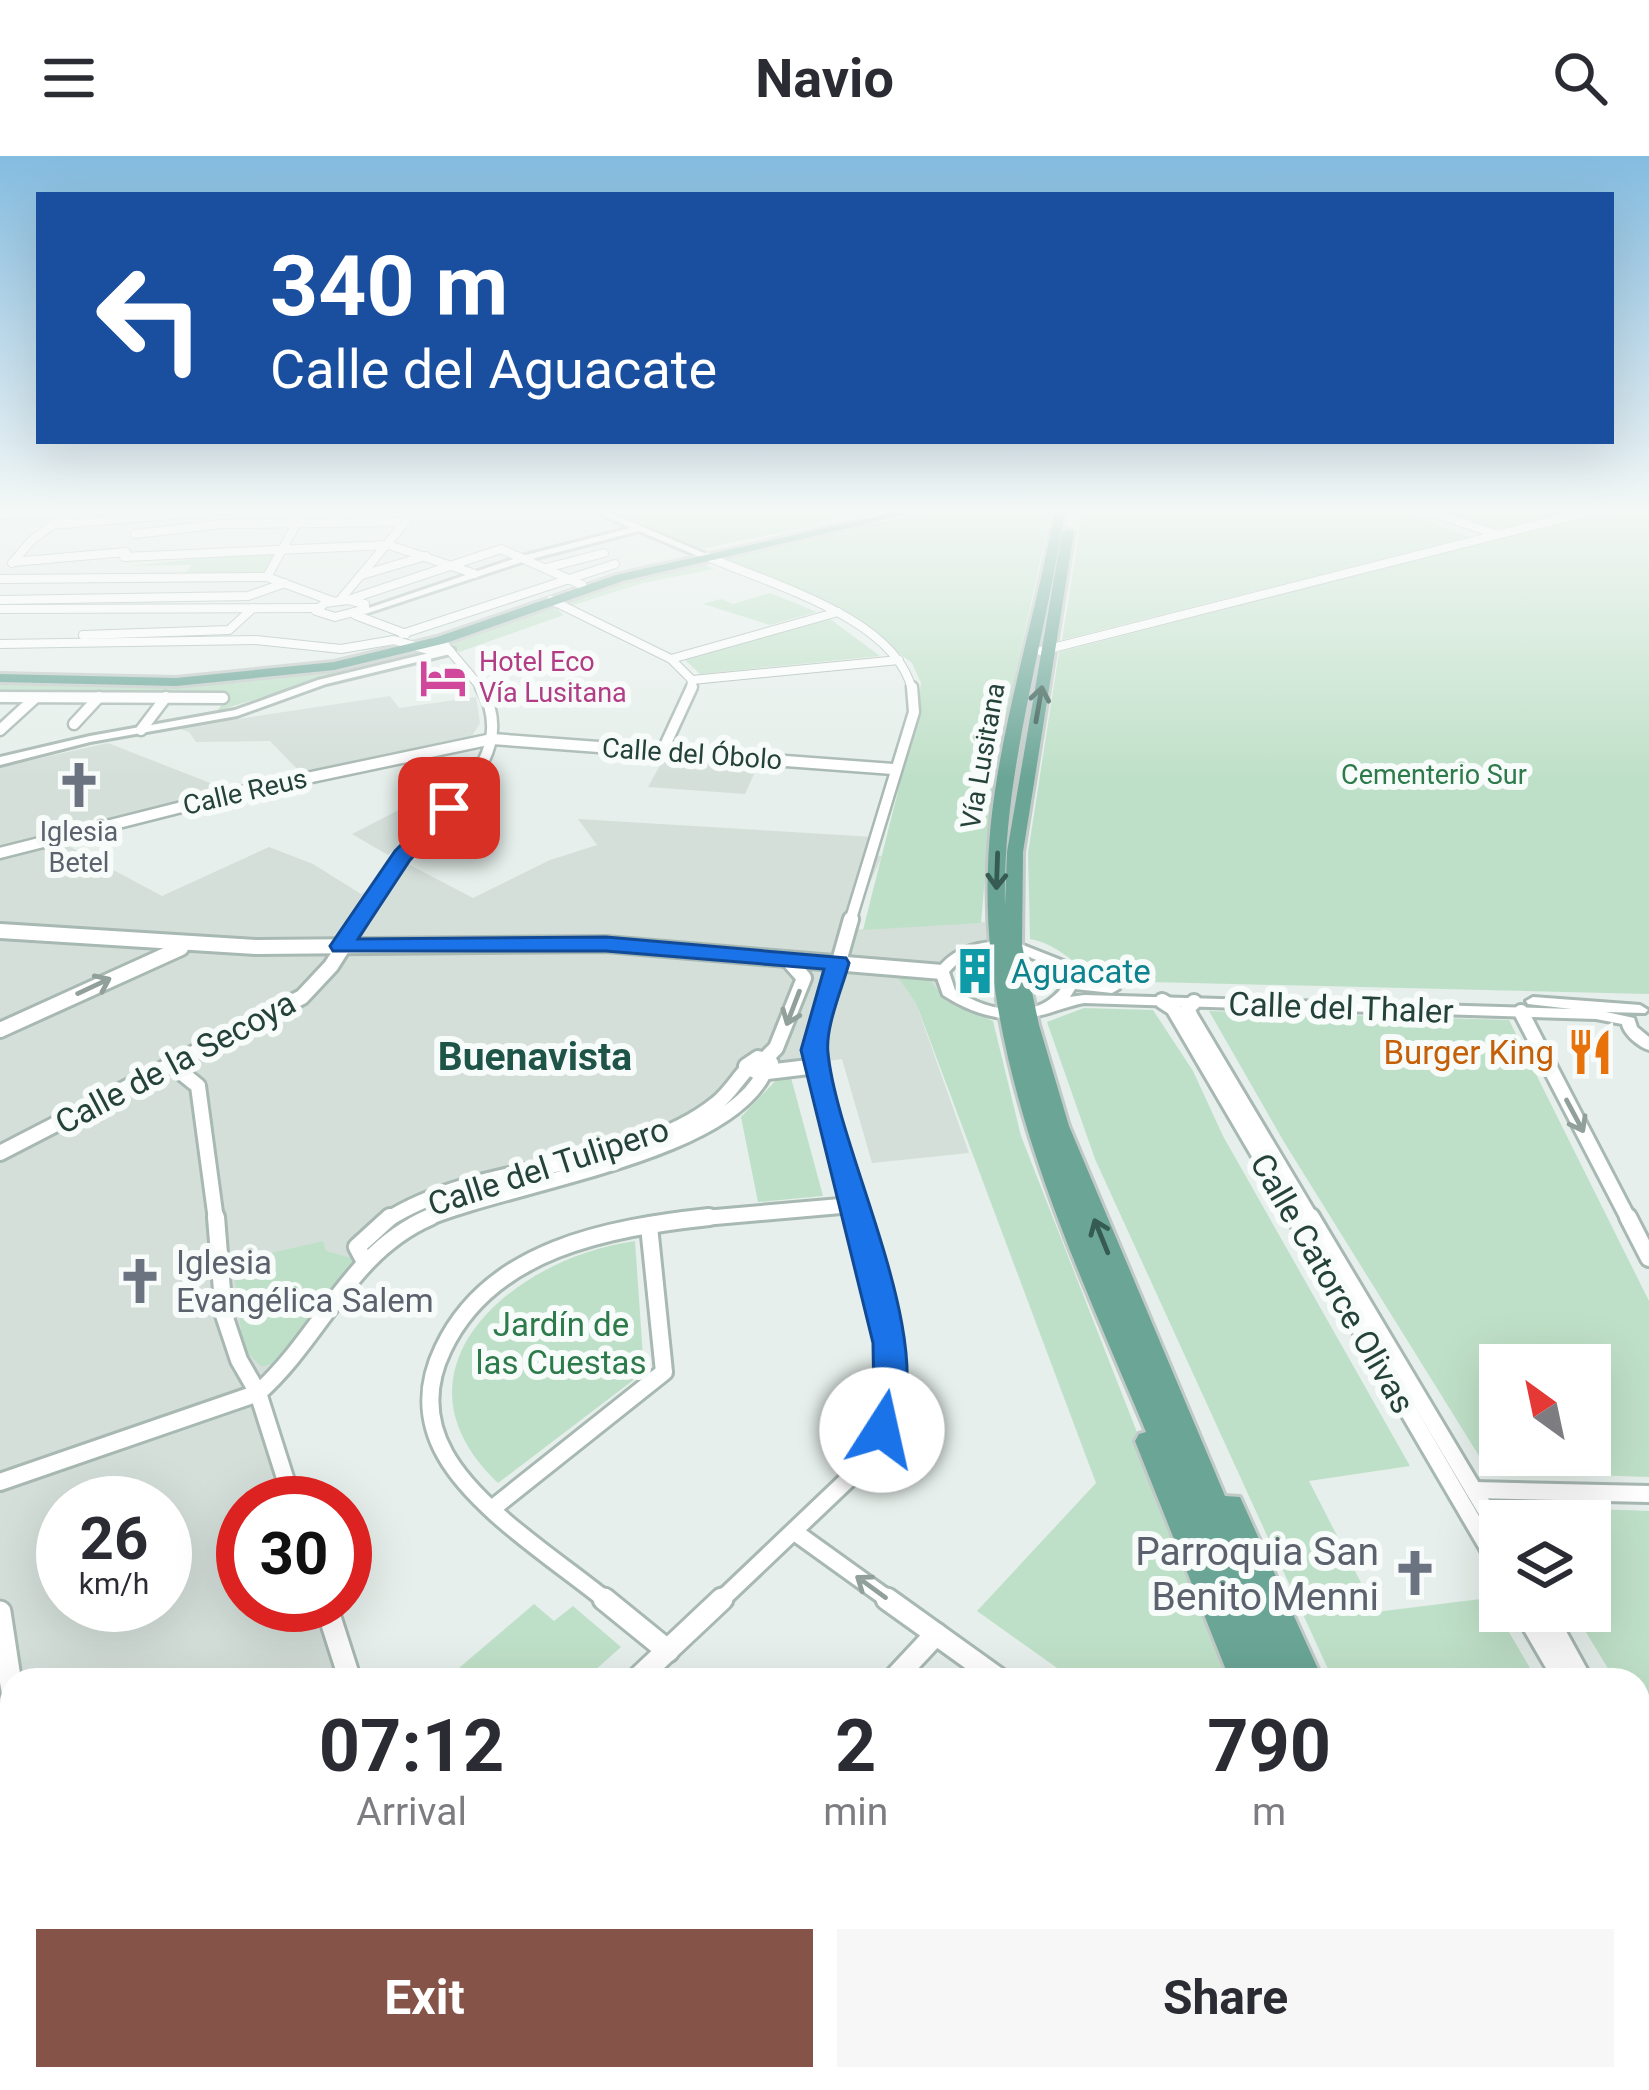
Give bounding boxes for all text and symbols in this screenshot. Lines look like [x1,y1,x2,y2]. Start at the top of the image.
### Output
icon: menu [36,45,102,111]
icon: search [1547,45,1613,111]
text: Navio [755,47,894,110]
text: 340 m [270,237,508,336]
icon: left [72,240,228,396]
text: Calle del Aguacate [270,338,717,401]
place label: Hotel Eco Vía Lusitana [479,646,627,709]
hotel icon: Hotel Eco Vía Lusitana [418,653,468,703]
street label: Vía Lusitana [954,680,1012,832]
one-way arrow [1029,685,1052,724]
street label: Calle del Óbolo [601,731,783,776]
pin [398,757,500,859]
park label: Cementerio Sur [1341,759,1527,791]
church icon: Iglesia Betel [54,760,104,810]
street label: Calle Reus [180,762,310,822]
icon: arrive [416,775,482,841]
place label: Iglesia Betel [40,816,118,879]
one-way arrow [985,851,1008,890]
building icon: Aguacate [950,946,1000,996]
place label: Aguacate [1011,952,1151,991]
one-way arrow [75,974,111,996]
street label: Calle de la Secoya [49,983,302,1142]
street label: Calle del Thaler [1228,984,1454,1031]
one-way arrow [781,988,802,1025]
restaurant icon: Burger King [1565,1027,1615,1077]
place label: Burger King [1383,1033,1554,1072]
district label: Buenavista [438,1034,632,1080]
one-way arrow [1564,1097,1587,1132]
street label: Calle del Tulipero [423,1109,674,1224]
street label: Calle Catorce Olivas [1242,1147,1423,1420]
one-way arrow [1089,1218,1111,1255]
place label: Iglesia Evangélica Salem [176,1243,434,1320]
church icon: Iglesia Evangélica Salem [115,1256,165,1306]
park label: Jardín de las Cuestas [475,1305,647,1382]
north arrow [1479,1344,1611,1476]
map controls [1479,1344,1611,1632]
position arrow [819,1367,945,1493]
speed limit sign: 30 [216,1476,372,1632]
button: layers [1479,1500,1611,1632]
text: 26 [80,1503,148,1574]
place label: Parroquia San Benito Menni [1135,1529,1379,1620]
church icon: Parroquia San Benito Menni [1390,1548,1440,1598]
text: km/h [79,1566,149,1601]
one-way arrow [855,1575,888,1600]
text: 07:12 [319,1704,504,1789]
text: 2 [835,1704,876,1789]
text: 790 [1207,1704,1331,1789]
text: Arrival [356,1789,467,1835]
text: min [823,1789,888,1835]
text: m [1252,1789,1286,1835]
button: Exit [36,1929,813,2067]
button: Share [837,1929,1614,2067]

